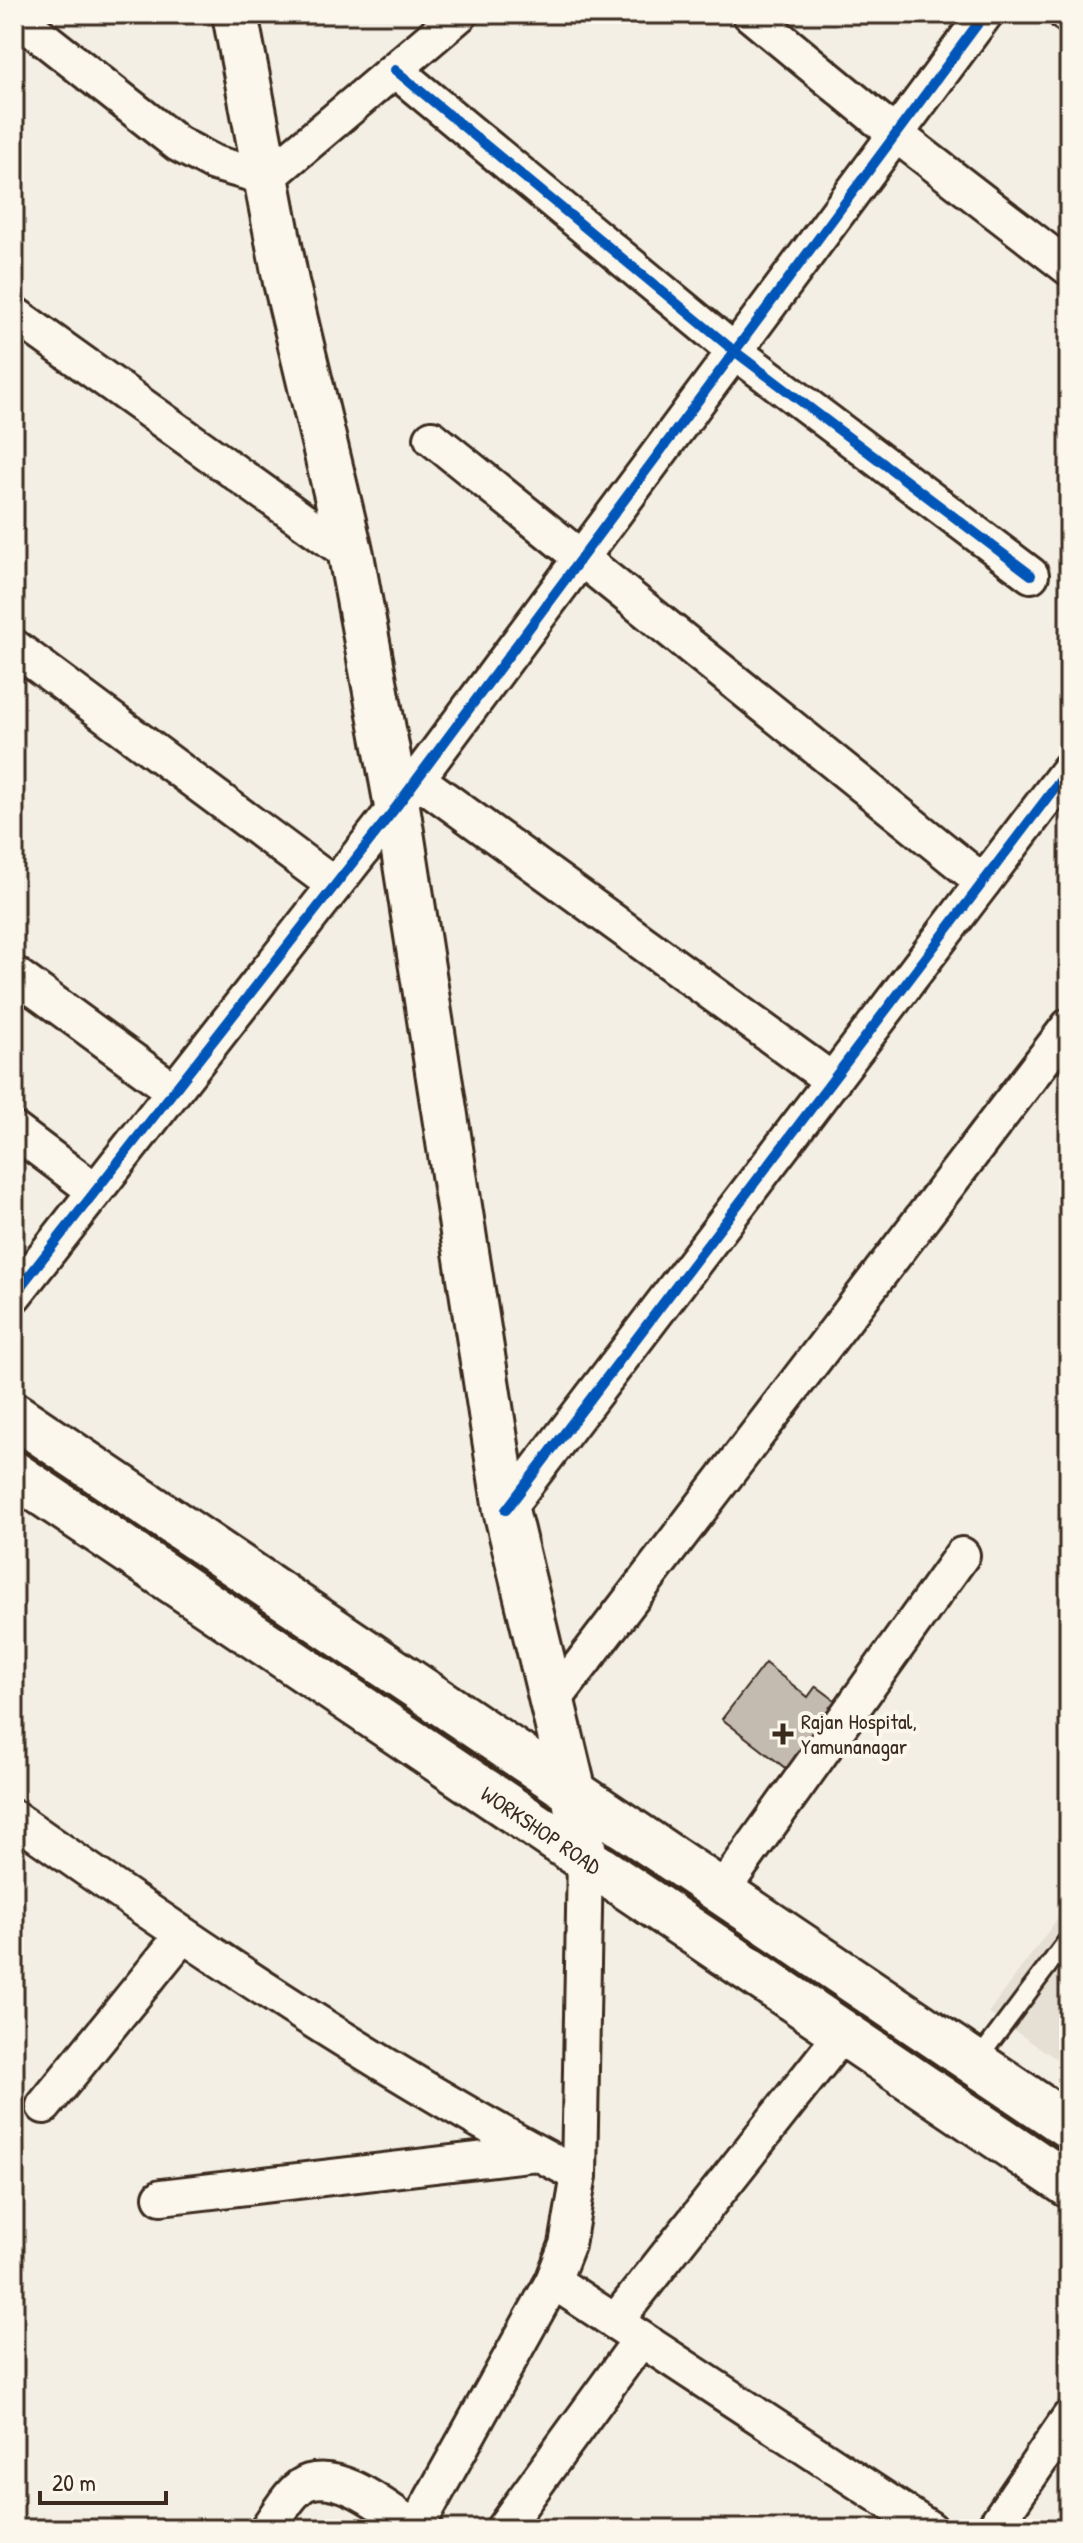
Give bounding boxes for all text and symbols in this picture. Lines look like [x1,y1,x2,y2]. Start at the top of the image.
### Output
place label: Rajan Hospital, Yamunanagar [801,1706,917,1761]
marker: Rajan Hospital, Yamunanagar [772,1723,794,1745]
street label: WORKSHOP ROAD [475,1779,607,1882]
scale bar [40,2455,166,2505]
text: 20 m [52,2466,96,2498]

